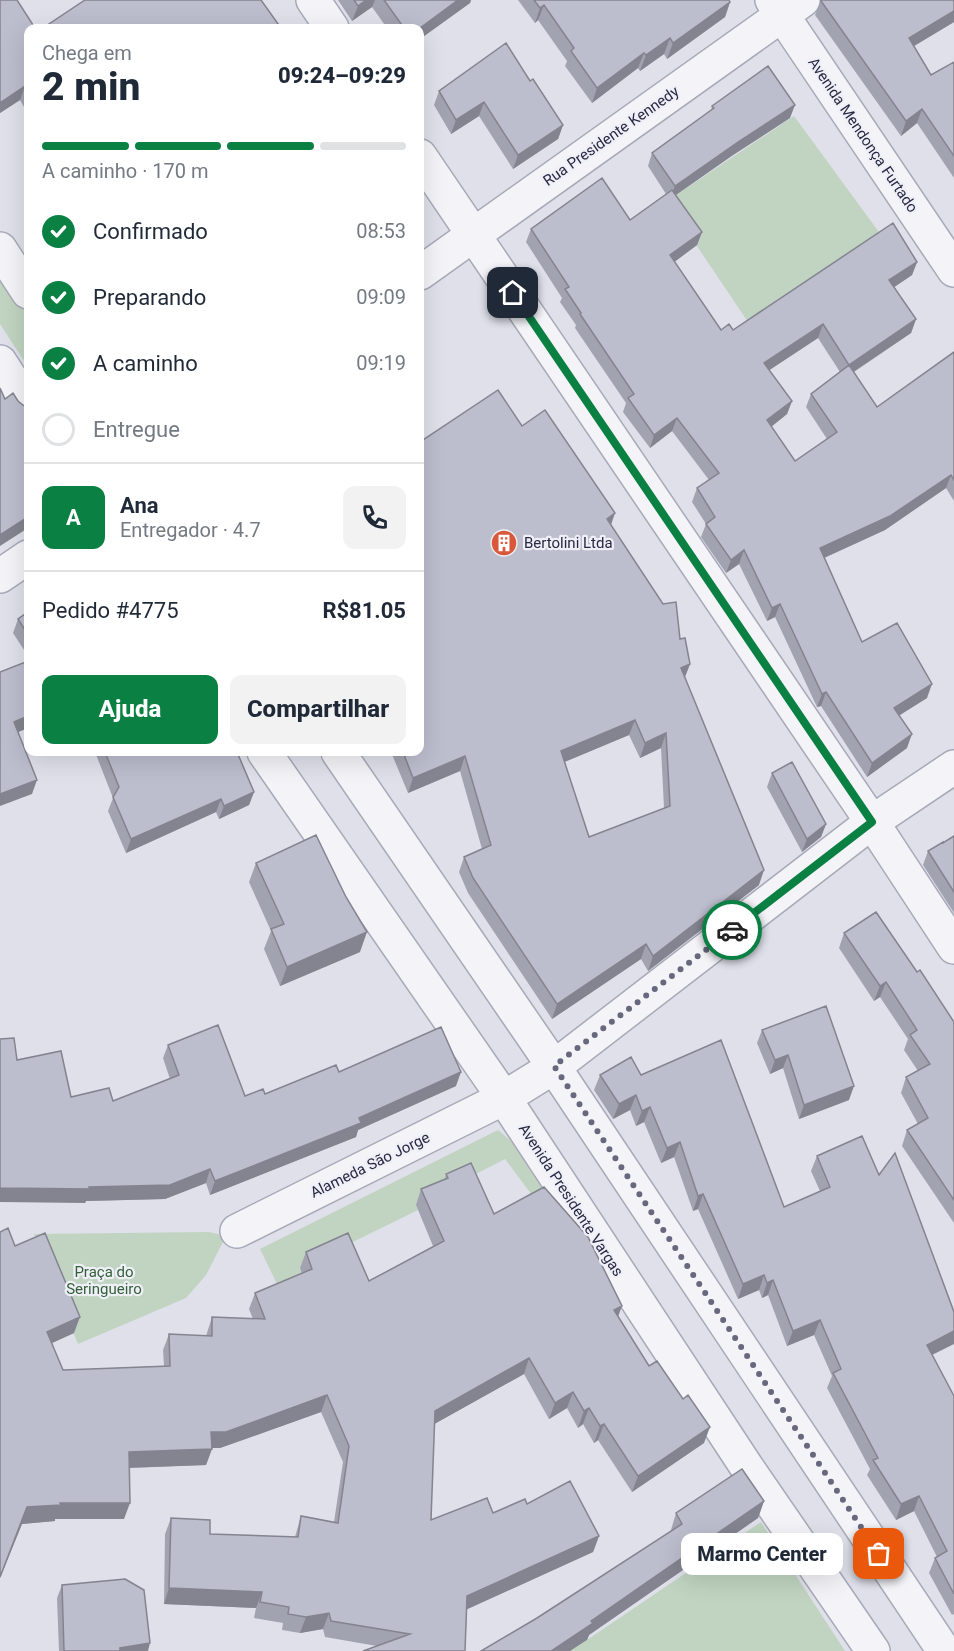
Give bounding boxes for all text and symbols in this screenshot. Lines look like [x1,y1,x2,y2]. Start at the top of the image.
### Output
text: Chega em [42,41,132,65]
street label: Avenida Mendonça Furtado [804,54,922,216]
text: 09:24–09:29 [278,63,406,88]
text: 2 min [42,64,140,110]
street label: Rua Presidente Kennedy [540,82,682,190]
text: A caminho · 170 m [42,159,209,183]
icon: check [42,215,75,248]
text: Confirmado [93,219,208,244]
text: 08:53 [356,219,406,243]
pin [487,267,538,318]
icon: home [496,276,529,309]
icon: check [42,281,75,314]
text: Preparando [93,285,206,310]
text: 09:09 [356,285,406,309]
icon: check [42,347,75,380]
text: A caminho [93,351,198,376]
text: 09:19 [356,351,406,375]
text: Entregue [93,417,180,442]
button: phone [343,486,406,549]
text: Ana [120,493,159,518]
text: A [66,505,81,530]
text: Entregador · 4.7 [120,518,261,542]
building icon: Bertolini Ltda [489,528,519,558]
place label: Bertolini Ltda [524,534,613,552]
text: Pedido #4775 [42,598,179,623]
text: R$81.05 [322,598,406,623]
button: Ajuda [42,675,218,744]
button: Compartilhar [230,675,406,744]
courier [702,900,762,960]
icon: car [716,914,749,947]
street label: Avenida Presidente Vargas [515,1120,627,1280]
street label: Alameda São Jorge [307,1128,433,1202]
park label: Praça do Seringueiro [66,1263,142,1298]
pin [853,1528,904,1579]
callout: Marmo Center [681,1533,843,1575]
icon: bag [862,1537,895,1570]
text: Marmo Center [697,1542,827,1566]

